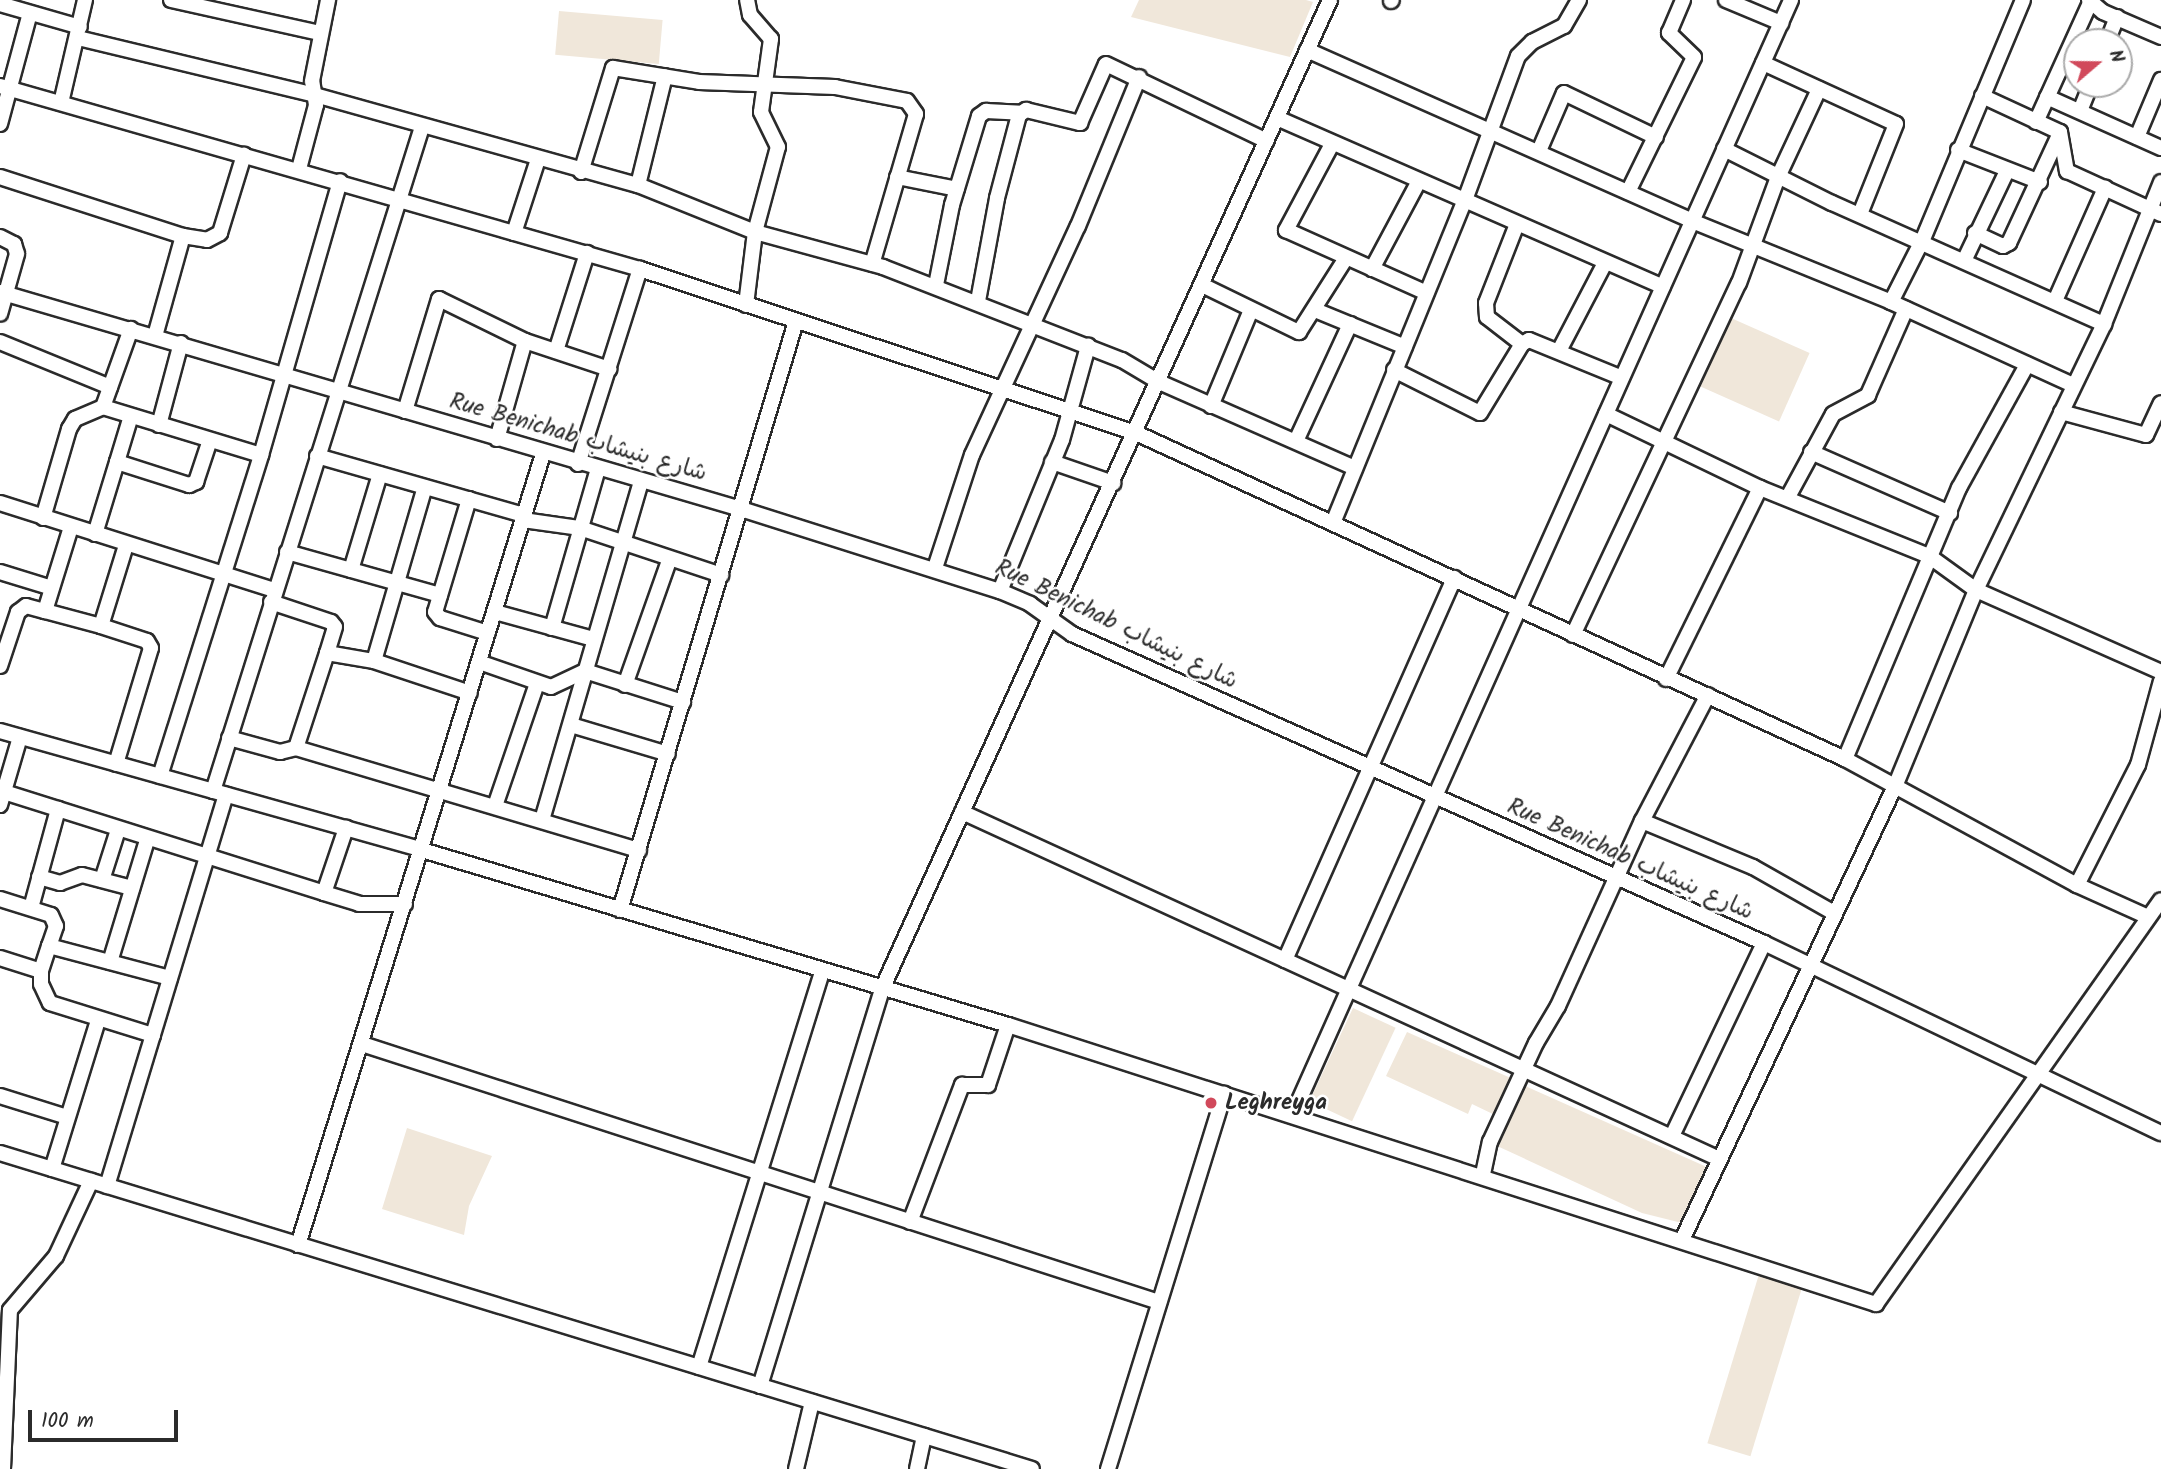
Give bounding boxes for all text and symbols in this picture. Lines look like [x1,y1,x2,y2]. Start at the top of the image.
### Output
north arrow [2063,28,2133,98]
text: N [2100,46,2132,67]
street label: Rue Benichab شارع بنيشاب [446,388,710,488]
street label: Rue Benichab شارع بنيشاب [990,554,1242,696]
street label: Rue Benichab شارع بنيشاب [1503,793,1757,927]
place label: Leghreyga [1225,1089,1327,1117]
marker: Leghreyga [1203,1095,1219,1111]
scale bar [32,1396,182,1440]
text: 100 m [41,1405,94,1438]

